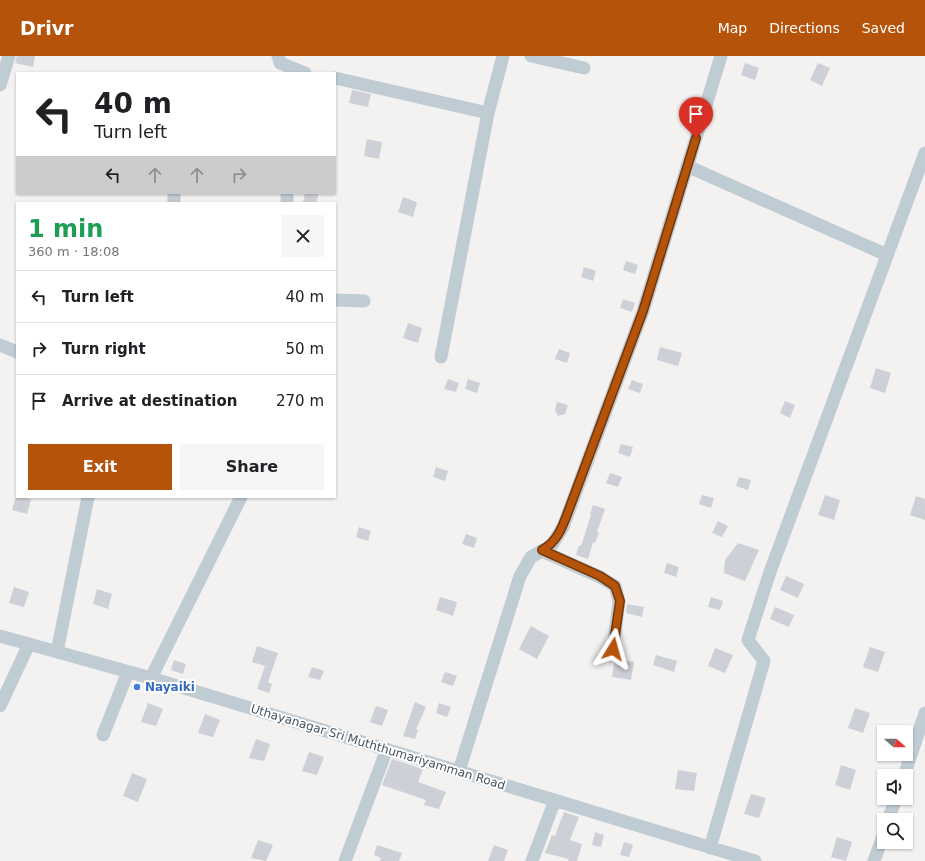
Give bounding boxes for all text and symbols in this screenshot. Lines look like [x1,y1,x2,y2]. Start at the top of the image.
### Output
text: Drivr [20,17,73,39]
text: Map [718,20,747,36]
text: Directions [769,20,840,36]
text: Saved [862,20,905,36]
text: 40 m [94,87,172,120]
icon: left [28,88,80,140]
pin [679,97,713,138]
icon: arrive [685,103,707,125]
text: Turn left [94,121,167,142]
icon: left [102,164,124,186]
icon: ahead [144,164,166,186]
icon: ahead [186,164,208,186]
icon: right [228,164,250,186]
text: 1 min [28,215,103,243]
button: close [282,215,324,257]
text: 360 m · 18:08 [28,244,119,259]
icon: left [28,286,50,308]
text: Turn left [62,288,134,306]
text: 40 m [286,288,324,306]
icon: right [28,338,50,360]
text: Turn right [62,340,146,358]
text: 50 m [286,340,324,358]
icon: arrive [28,390,50,412]
text: Arrive at destination [62,392,237,410]
text: 270 m [276,392,324,410]
button: Exit [28,444,172,490]
button: Share [180,444,324,490]
position arrow [592,628,634,670]
place label: Nayaiki [145,680,195,694]
marker: Nayaiki [132,682,142,692]
street label: Uthayanagar Sri Muththumariyamman Road [249,701,507,793]
north arrow [877,725,913,761]
map controls [877,725,913,849]
button: sound [877,769,913,805]
button: search [877,813,913,849]

